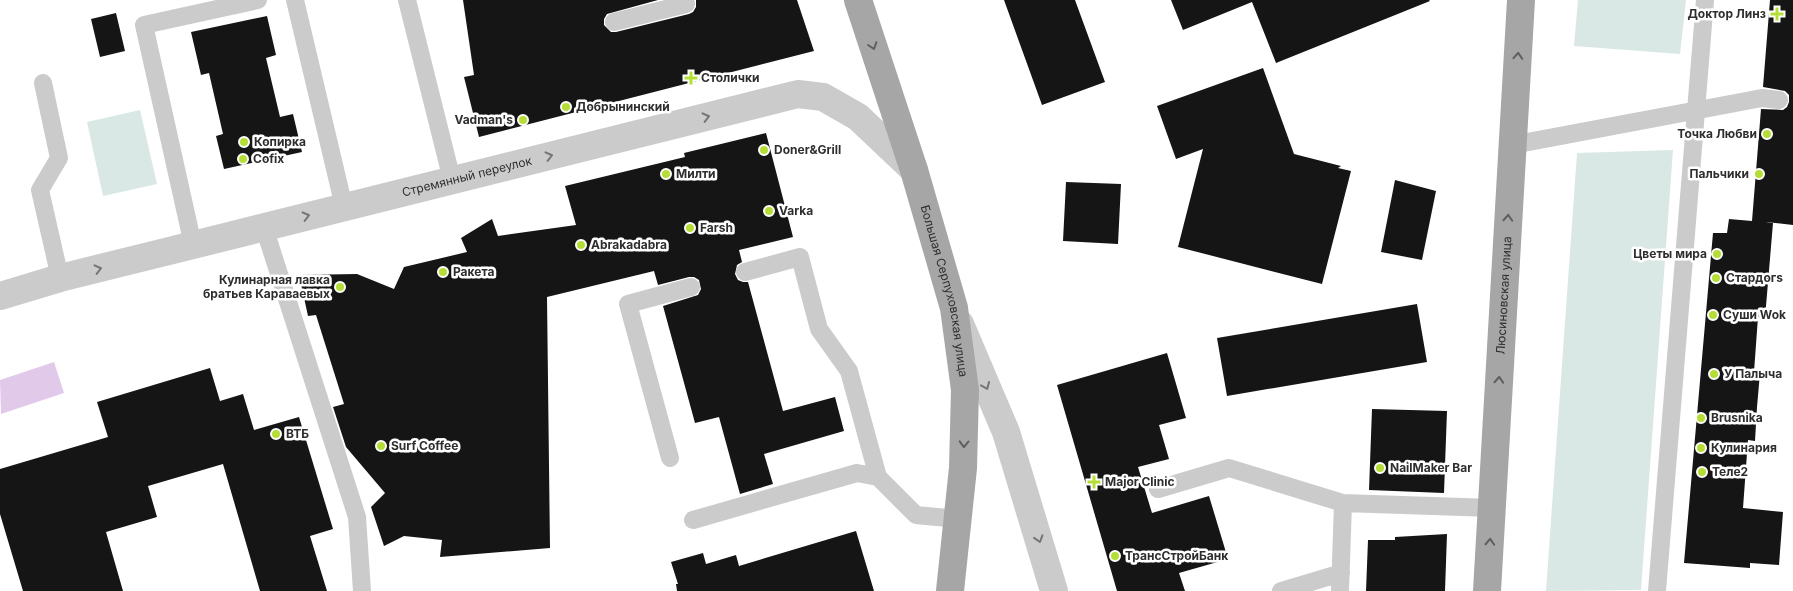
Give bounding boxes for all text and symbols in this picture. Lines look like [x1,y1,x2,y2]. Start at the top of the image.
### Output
place label: Доктор Линз [1687,6,1766,21]
marker: Доктор Линз [1770,7,1784,21]
one-way arrow [867,42,877,50]
one-way arrow [1512,51,1523,59]
place label: Столички [701,70,759,85]
marker: Столички [685,72,697,84]
place label: Добрынинский [576,99,670,114]
marker: Добрынинский [560,101,572,113]
place label: Vadman's [454,112,513,127]
one-way arrow [702,112,711,123]
marker: Vadman's [517,114,529,126]
place label: Точка Любви [1677,126,1757,141]
marker: Точка Любви [1761,128,1773,140]
place label: Копирка [254,134,306,149]
marker: Копирка [238,136,250,148]
place label: Doner&Grill [774,142,841,157]
marker: Doner&Grill [758,144,770,156]
place label: Cofix [253,151,284,166]
one-way arrow [544,152,552,162]
marker: Cofix [237,153,249,165]
street label: Стремянный переулок [400,153,534,200]
place label: Милти [676,166,716,181]
place label: Пальчики [1690,166,1749,181]
marker: Милти [660,168,672,180]
marker: Пальчики [1753,168,1765,180]
place label: Varka [779,203,813,218]
street label: Большая Серпуховская улица [918,203,971,378]
marker: Varka [763,205,775,217]
one-way arrow [302,212,310,222]
one-way arrow [1502,214,1513,222]
place label: Farsh [700,220,733,235]
marker: Farsh [684,222,696,234]
street label: Люсиновская улица [1493,236,1514,355]
place label: Abrakadabra [591,237,667,252]
marker: Abrakadabra [575,239,587,251]
place label: Цветы мира [1633,246,1707,261]
marker: Цветы мира [1711,248,1723,260]
one-way arrow [93,264,101,274]
place label: Ракета [453,264,494,279]
marker: Ракета [437,266,449,278]
place label: Стардогs [1726,270,1783,285]
place label: Кулинарная лавка братьев Караваевых [203,272,330,301]
marker: Стардогs [1710,272,1722,284]
marker: Кулинарная лавка братьев Караваевых [334,281,346,293]
place label: Суши Wok [1723,307,1786,322]
marker: Суши Wok [1707,309,1719,321]
place label: У Палыча [1724,366,1782,381]
marker: У Палыча [1708,368,1720,380]
one-way arrow [1494,376,1504,384]
one-way arrow [980,381,991,390]
place label: Brusnika [1711,410,1763,425]
marker: Brusnika [1695,412,1707,424]
place label: ВТБ [286,426,309,441]
marker: ВТБ [270,428,282,440]
place label: Surf Coffee [391,438,458,453]
marker: Surf Coffee [375,440,387,452]
one-way arrow [959,440,969,448]
place label: Кулинария [1711,440,1777,455]
marker: Кулинария [1695,442,1707,454]
place label: NailMaker Bar [1390,460,1472,475]
marker: NailMaker Bar [1374,462,1386,474]
place label: Теле2 [1712,464,1748,479]
marker: Теле2 [1696,466,1708,478]
place label: Major Clinic [1105,474,1175,489]
marker: Major Clinic [1087,475,1101,489]
one-way arrow [1033,535,1043,543]
one-way arrow [1485,538,1496,546]
place label: ТрансСтройБанк [1125,548,1228,563]
marker: ТрансСтройБанк [1109,550,1121,562]

